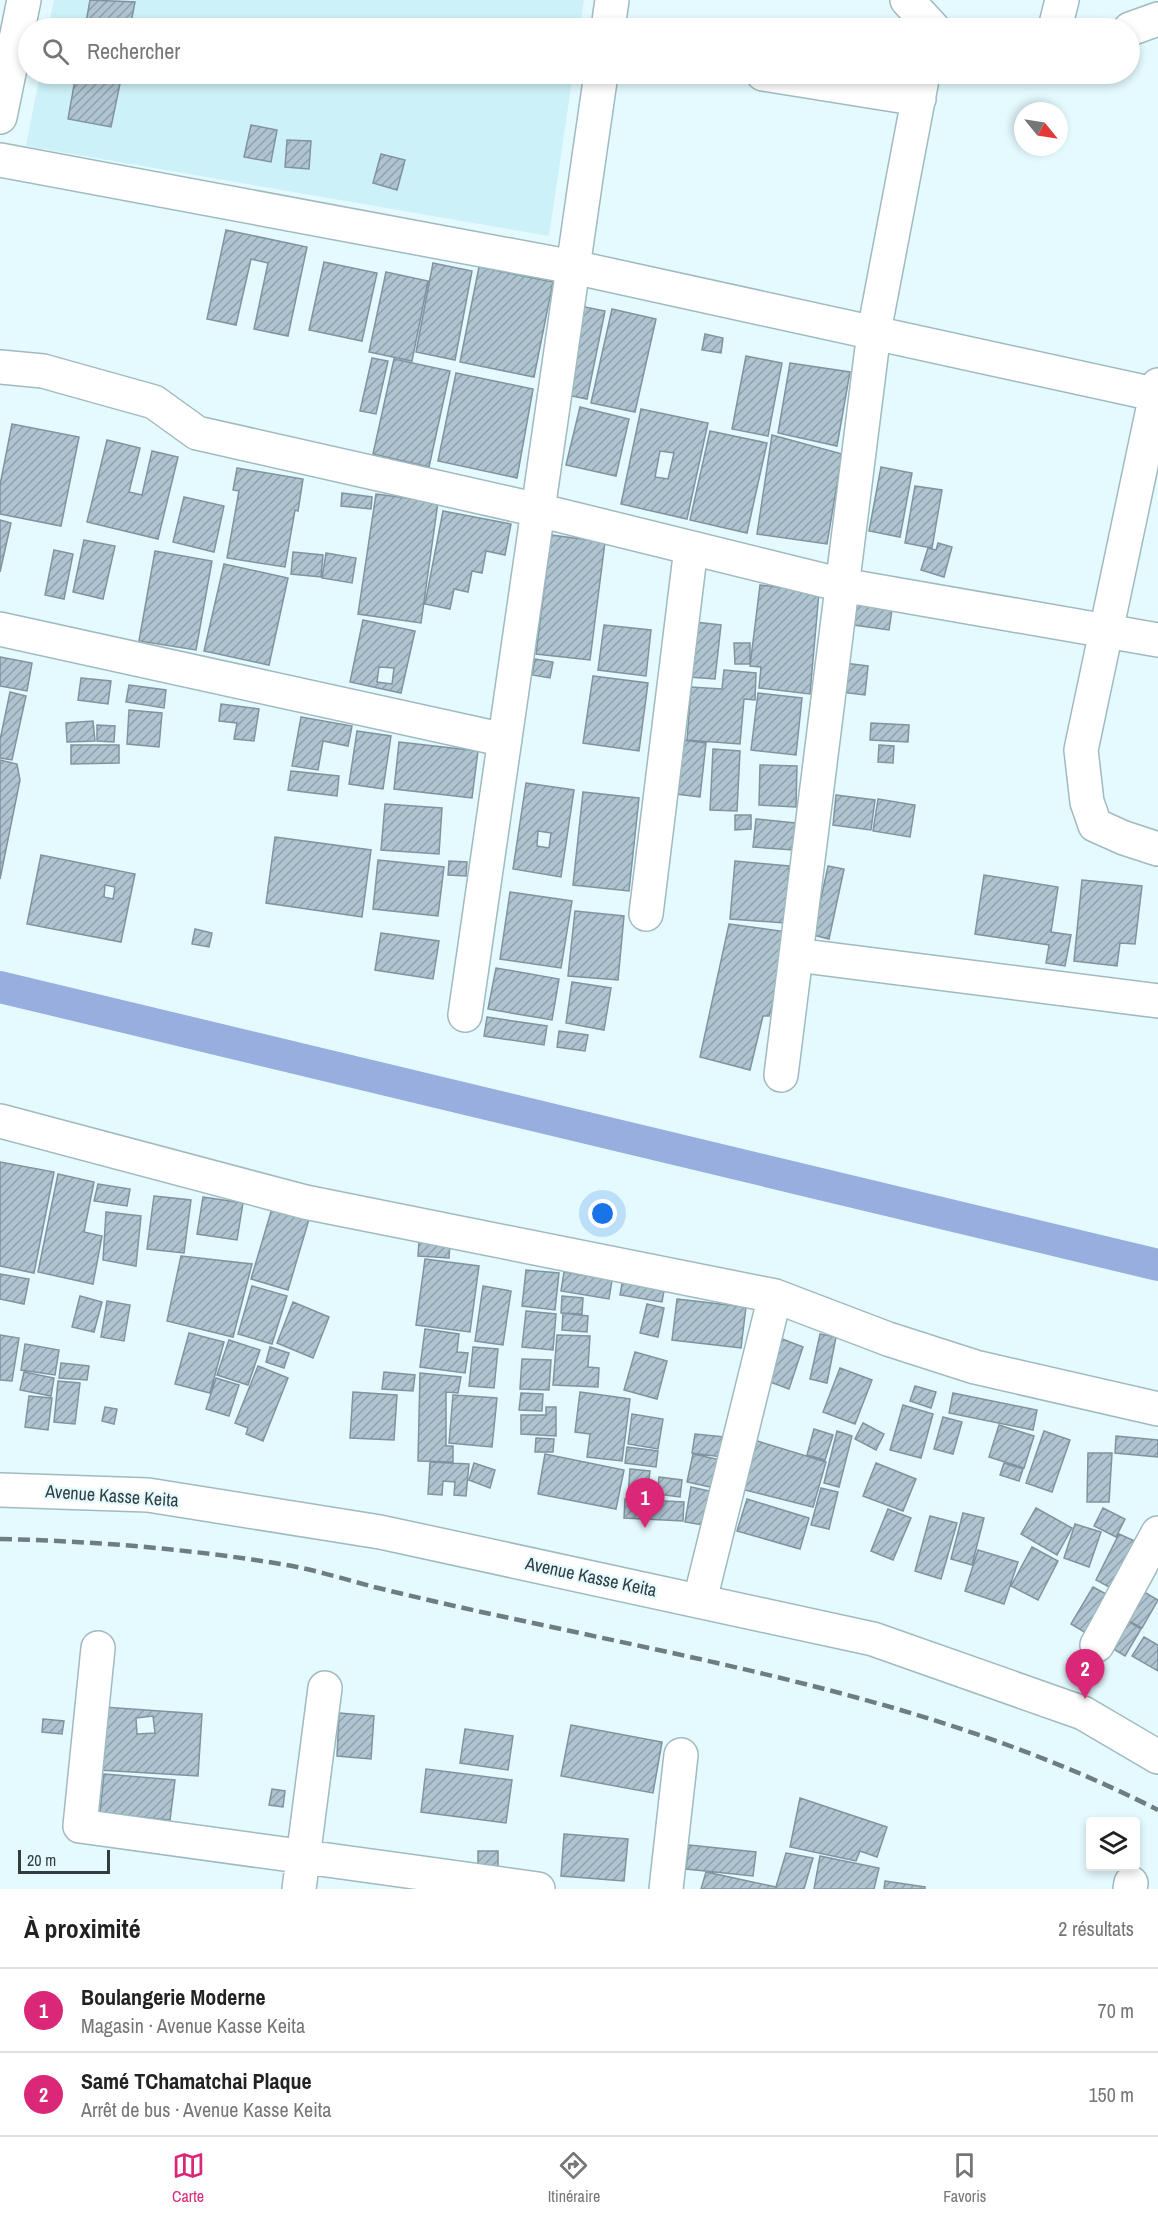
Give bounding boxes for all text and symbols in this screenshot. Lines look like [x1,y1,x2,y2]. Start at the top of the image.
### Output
search box [18,18,1140,84]
icon: search [39,35,72,68]
text: Rechercher [87,36,180,66]
north arrow [1014,102,1068,156]
your location [588,1199,617,1228]
street label: Avenue Kasse Keita [44,1478,180,1513]
pin: 1 [626,1478,664,1528]
street label: Avenue Kasse Keita [522,1550,659,1603]
pin: 2 [1066,1650,1104,1699]
map controls [1086,1817,1140,1871]
button: layers [1086,1817,1140,1871]
scale bar [18,1847,110,1874]
text: 20 m [27,1849,56,1871]
text: À proximité [24,1911,141,1946]
text: 2 résultats [1058,1915,1134,1942]
text: Boulangerie Moderne [81,1982,265,2012]
text: 1 [39,1997,48,2024]
text: 70 m [1098,1997,1134,2024]
text: Magasin · Avenue Kasse Keita [81,2012,305,2039]
text: Samé TChamatchai Plaque [81,2066,312,2096]
text: 2 [39,2081,48,2108]
text: 150 m [1088,2081,1134,2108]
text: Arrêt de bus · Avenue Kasse Keita [81,2096,331,2123]
tab: Carte [172,2149,205,2207]
tab: Itinéraire [548,2149,600,2207]
tab: Favoris [943,2149,986,2207]

